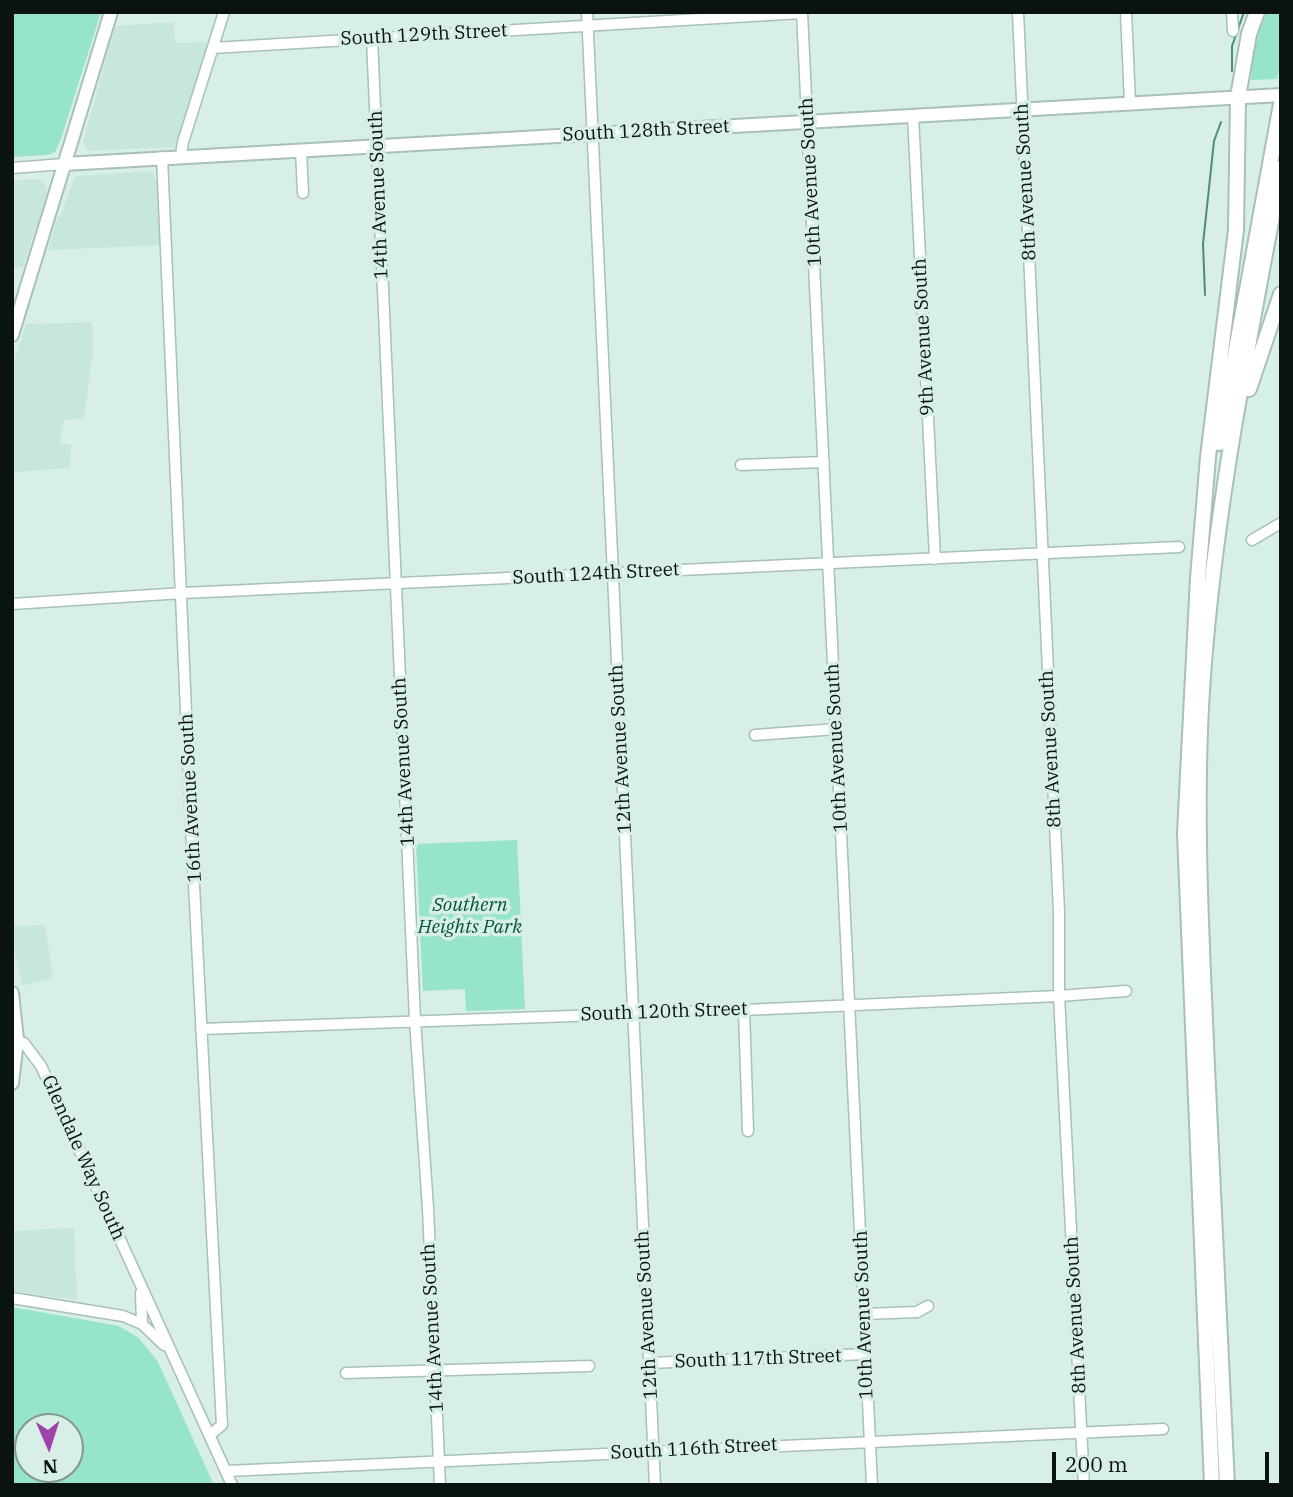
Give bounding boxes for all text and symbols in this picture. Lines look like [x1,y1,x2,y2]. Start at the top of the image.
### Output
street label: South 129th Street [340,19,508,51]
street label: 10th Avenue South [795,97,827,267]
street label: 8th Avenue South [1010,103,1042,261]
street label: 14th Avenue South [365,110,393,280]
street label: South 128th Street [562,115,730,147]
street label: 9th Avenue South [908,258,940,416]
street label: South 124th Street [512,558,680,590]
street label: 10th Avenue South [821,663,853,833]
street label: 12th Avenue South [605,664,637,834]
street label: 8th Avenue South [1035,670,1067,828]
street label: 14th Avenue South [388,677,420,847]
street label: 16th Avenue South [175,713,207,883]
park label: Southern Heights Park [418,895,522,939]
street label: South 120th Street [580,998,748,1026]
street label: Glendale Way South [36,1072,130,1244]
street label: 12th Avenue South [631,1230,663,1400]
street label: 10th Avenue South [850,1230,878,1400]
street label: 8th Avenue South [1060,1236,1092,1394]
street label: 14th Avenue South [417,1243,449,1413]
street label: South 117th Street [674,1345,842,1373]
north arrow [14,1413,84,1483]
street label: South 116th Street [610,1433,778,1465]
scale bar [1055,1438,1272,1482]
text: 200 m [1065,1450,1128,1478]
text: N [42,1455,58,1479]

